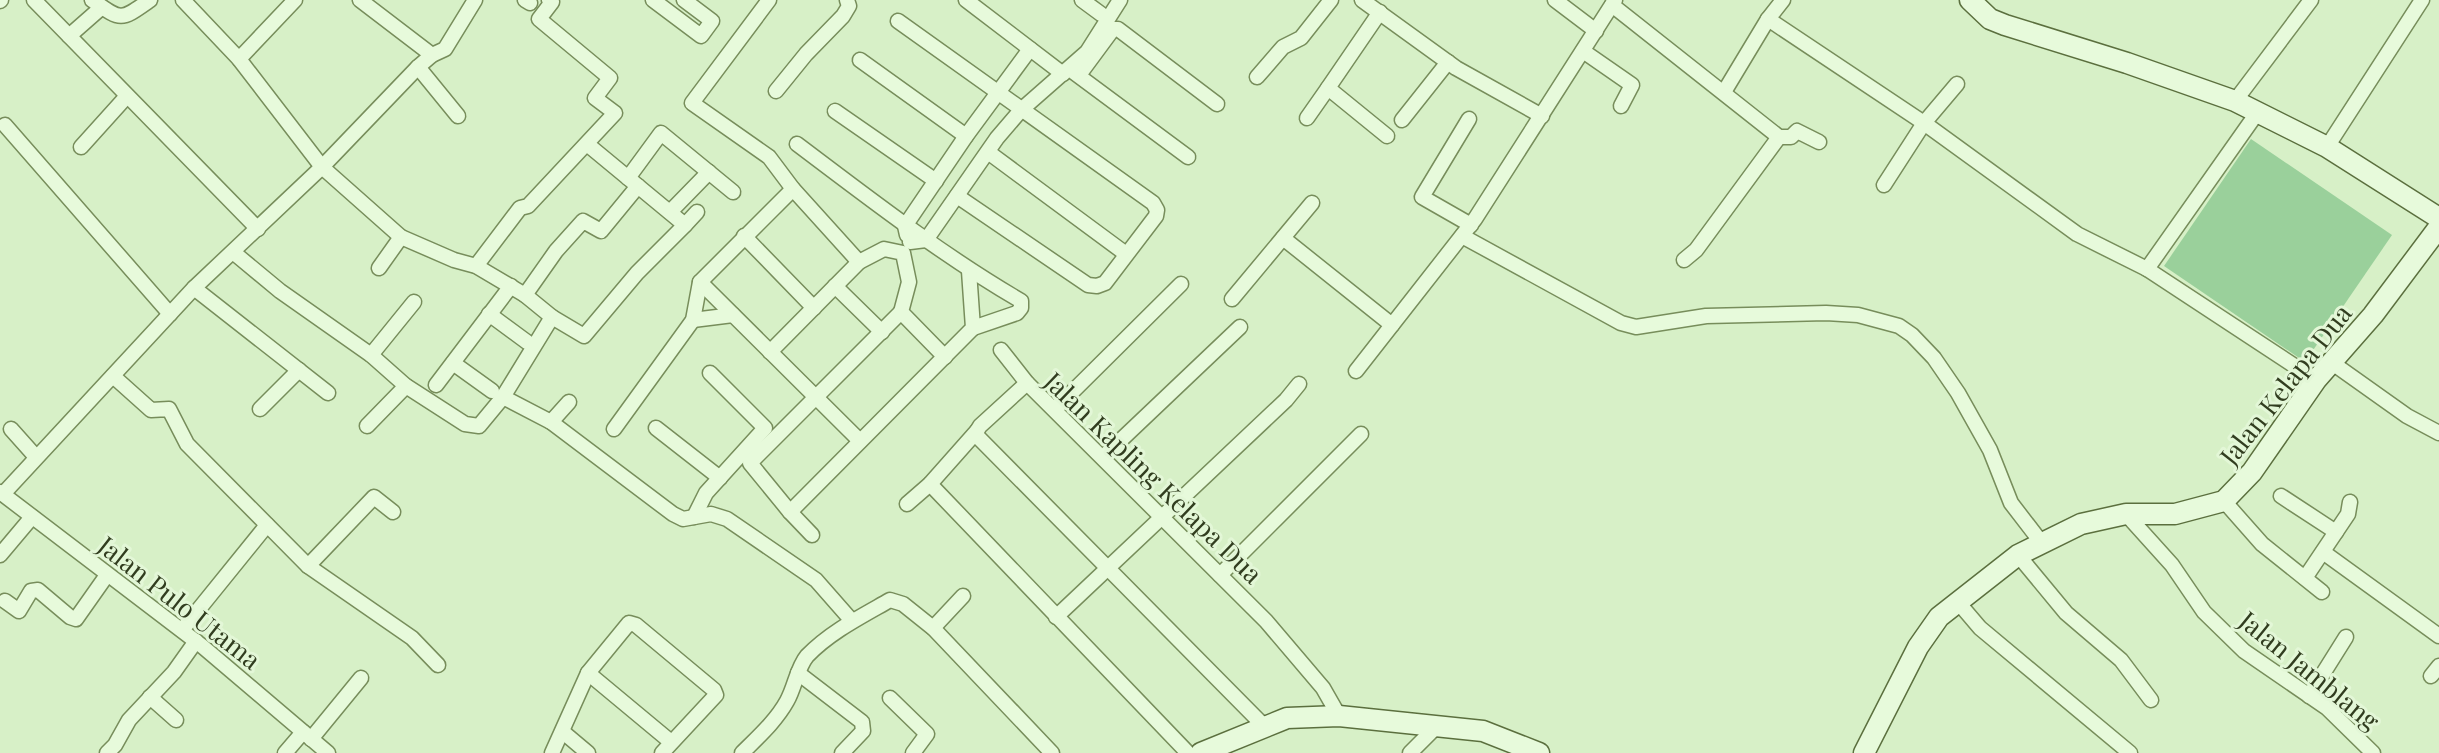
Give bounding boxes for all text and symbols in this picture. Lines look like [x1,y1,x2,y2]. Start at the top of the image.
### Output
street label: Jalan Kelapa Dua [2211,296,2359,472]
street label: Jalan Kapling Kelapa Dua [1037,363,1271,591]
street label: Jalan Pulo Utama [91,527,269,677]
street label: Jalan Jamblang [2232,602,2388,738]

